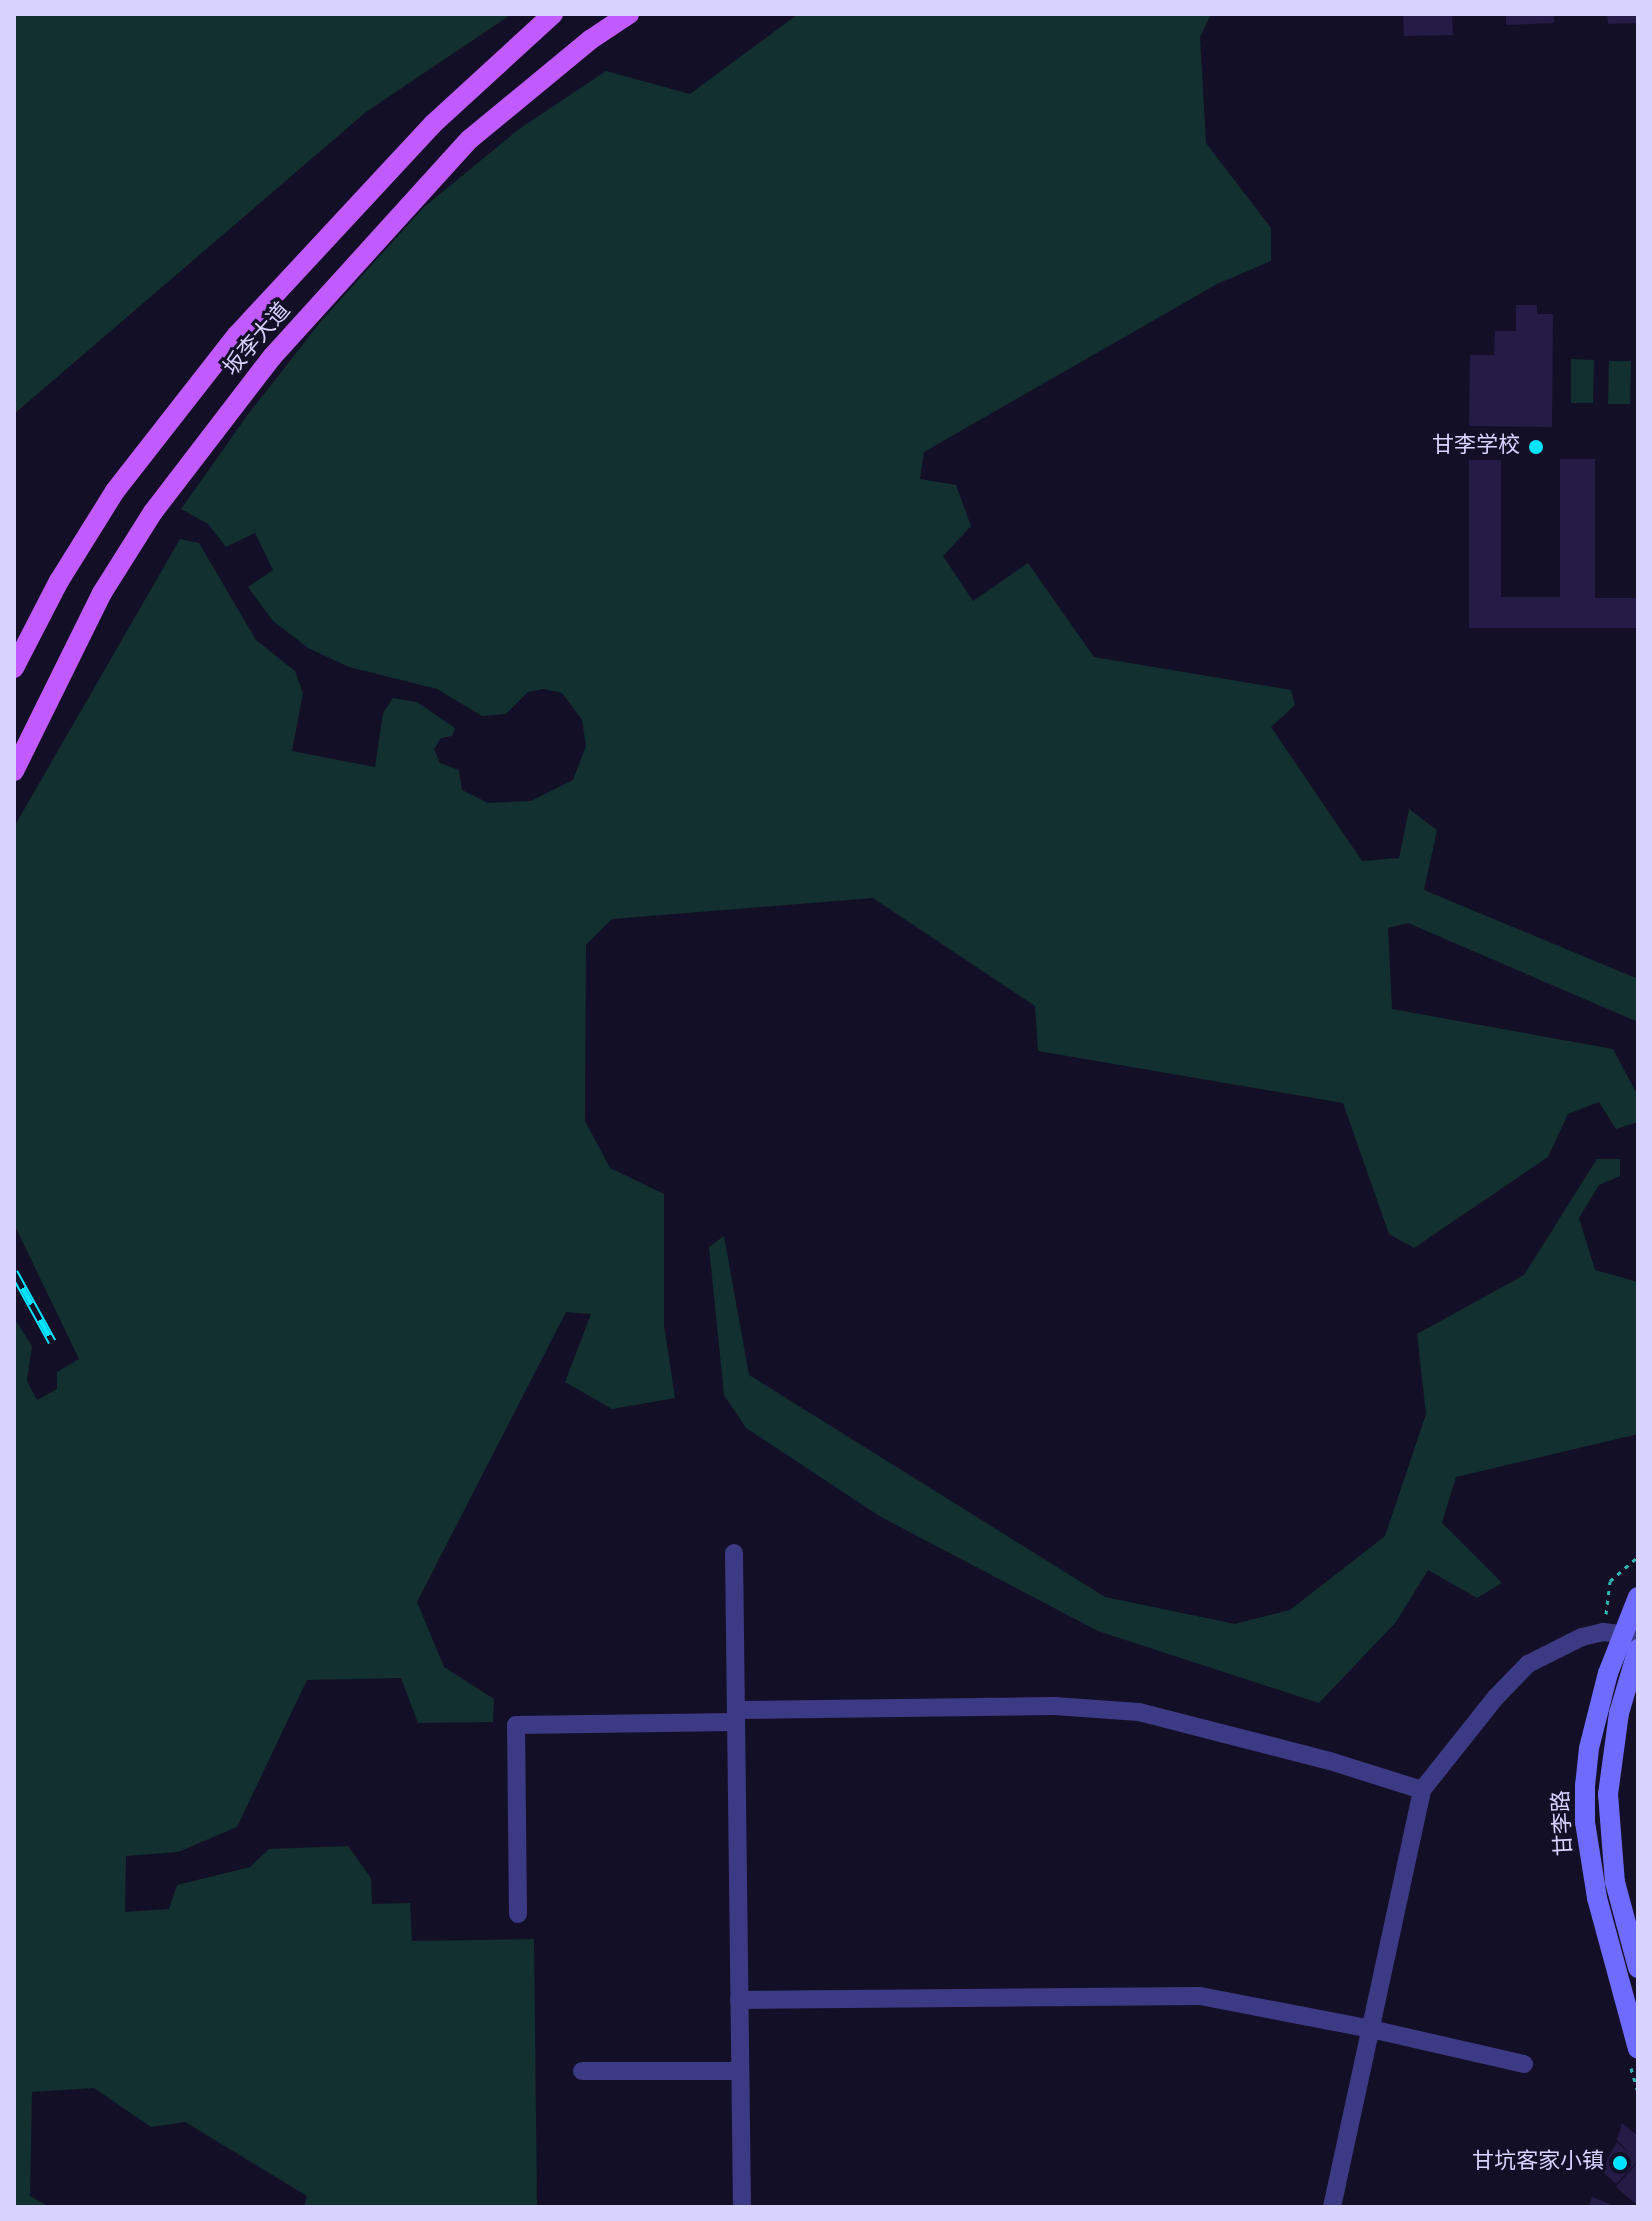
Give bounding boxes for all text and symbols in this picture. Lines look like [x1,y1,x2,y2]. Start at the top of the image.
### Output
street label: 坂李大道 [219,298,297,382]
place label: 甘李学校 [1432,434,1520,460]
marker: 甘李学校 [1527,438,1545,456]
street label: 甘李路 [1549,1789,1579,1857]
place label: 甘坑客家小镇 [1472,2150,1604,2176]
marker: 甘坑客家小镇 [1611,2154,1629,2172]

